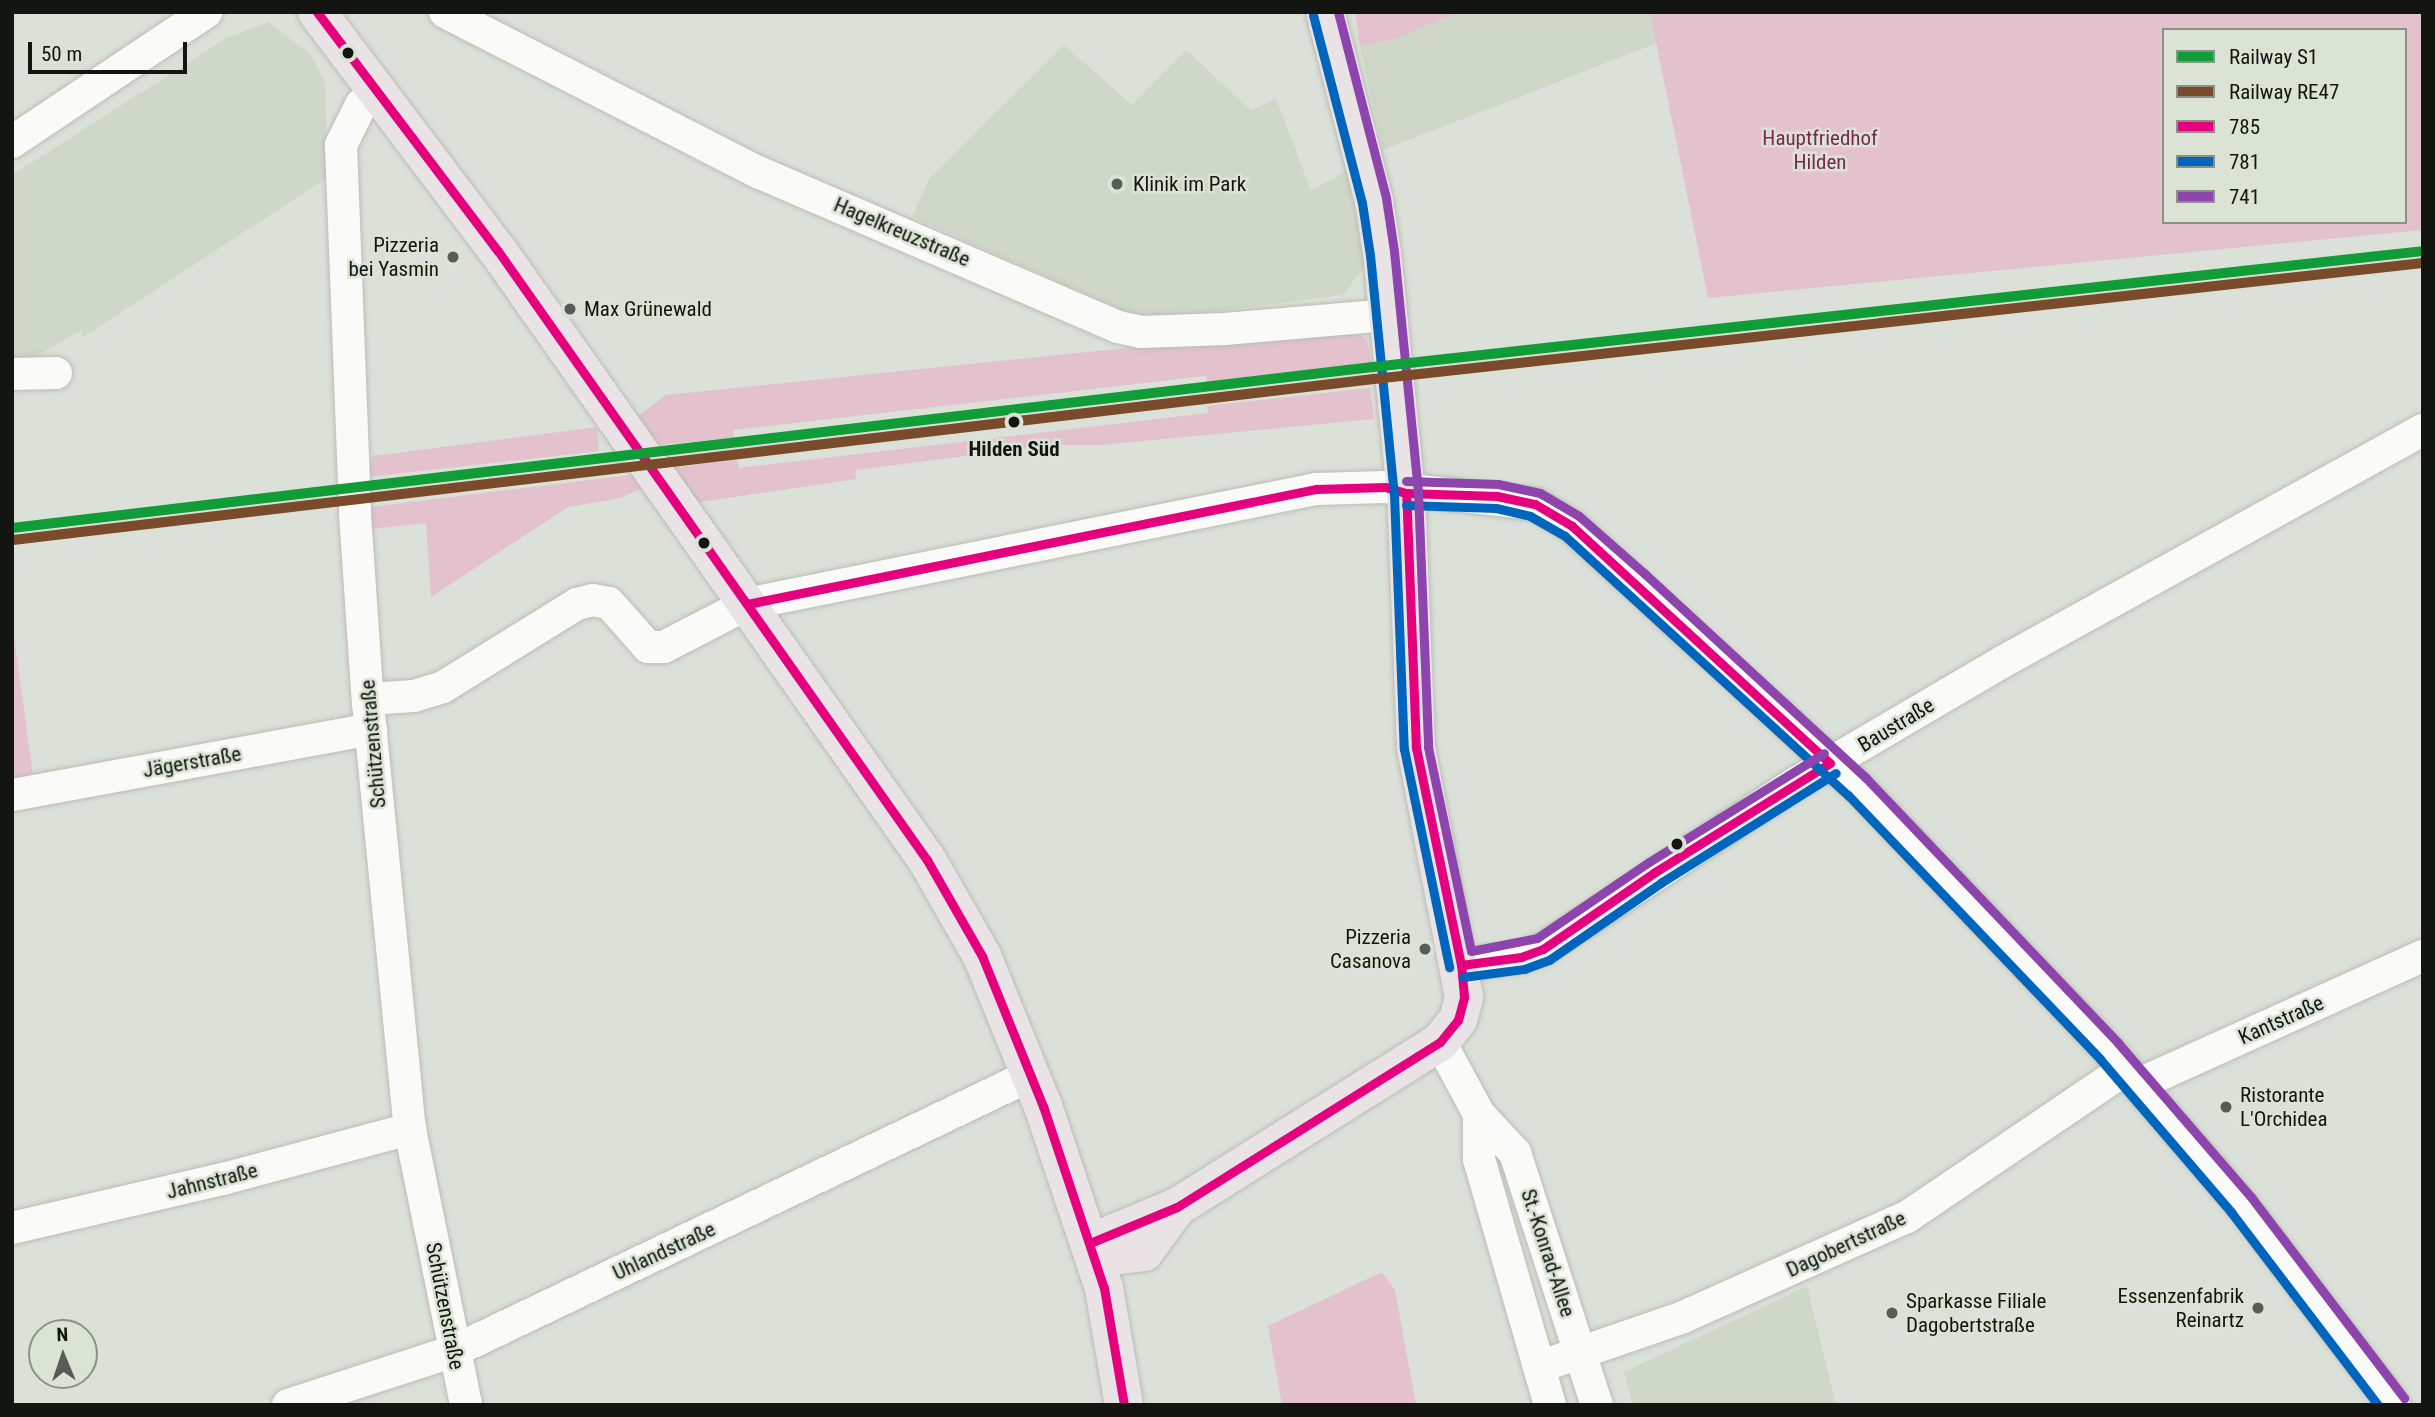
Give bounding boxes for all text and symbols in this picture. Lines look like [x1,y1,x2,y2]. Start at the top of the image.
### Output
scale bar [32,28,191,72]
legend [2162,28,2407,224]
text: 50 m [41,42,82,66]
text: Railway S1 [2229,45,2318,69]
unlabelled marker [341,46,355,60]
text: Railway RE47 [2229,80,2339,104]
text: 785 [2229,115,2260,139]
park label: Hauptfriedhof Hilden [1762,125,1878,175]
text: 781 [2229,150,2260,174]
place label: Klinik im Park [1133,171,1246,197]
marker: Klinik im Park [1107,174,1127,194]
text: 741 [2229,185,2260,209]
street label: Hagelkreuzstraße [830,192,974,272]
place label: Pizzeria bei Yasmin [348,232,439,282]
marker: Pizzeria bei Yasmin [445,249,461,265]
place label: Max Grünewald [584,296,712,322]
marker: Max Grünewald [562,301,578,317]
marker: Hilden Süd [1003,411,1025,433]
place label: Hilden Süd [968,436,1060,462]
unlabelled marker [697,536,711,550]
street label: Schützenstraße [355,679,391,809]
street label: Baustraße [1853,692,1939,758]
street label: Jägerstraße [141,741,243,783]
unlabelled marker [1670,837,1684,851]
place label: Pizzeria Casanova [1330,924,1411,974]
marker: Pizzeria Casanova [1417,941,1433,957]
street label: Kantstraße [2235,990,2327,1050]
place label: Ristorante L'Orchidea [2240,1082,2327,1132]
marker: Ristorante L'Orchidea [2218,1099,2234,1115]
street label: Jahnstraße [164,1158,260,1204]
street label: St.-Konrad-Allee [1515,1186,1581,1320]
street label: Dagobertstraße [1782,1205,1910,1283]
street label: Uhlandstraße [609,1216,719,1286]
street label: Schützenstraße [420,1240,470,1372]
place label: Essenzenfabrik Reinartz [2118,1283,2244,1333]
place label: Sparkasse Filiale Dagobertstraße [1906,1288,2046,1338]
marker: Essenzenfabrik Reinartz [2250,1300,2266,1316]
marker: Sparkasse Filiale Dagobertstraße [1884,1305,1900,1321]
north arrow [28,1319,98,1389]
text: N [56,1323,69,1346]

